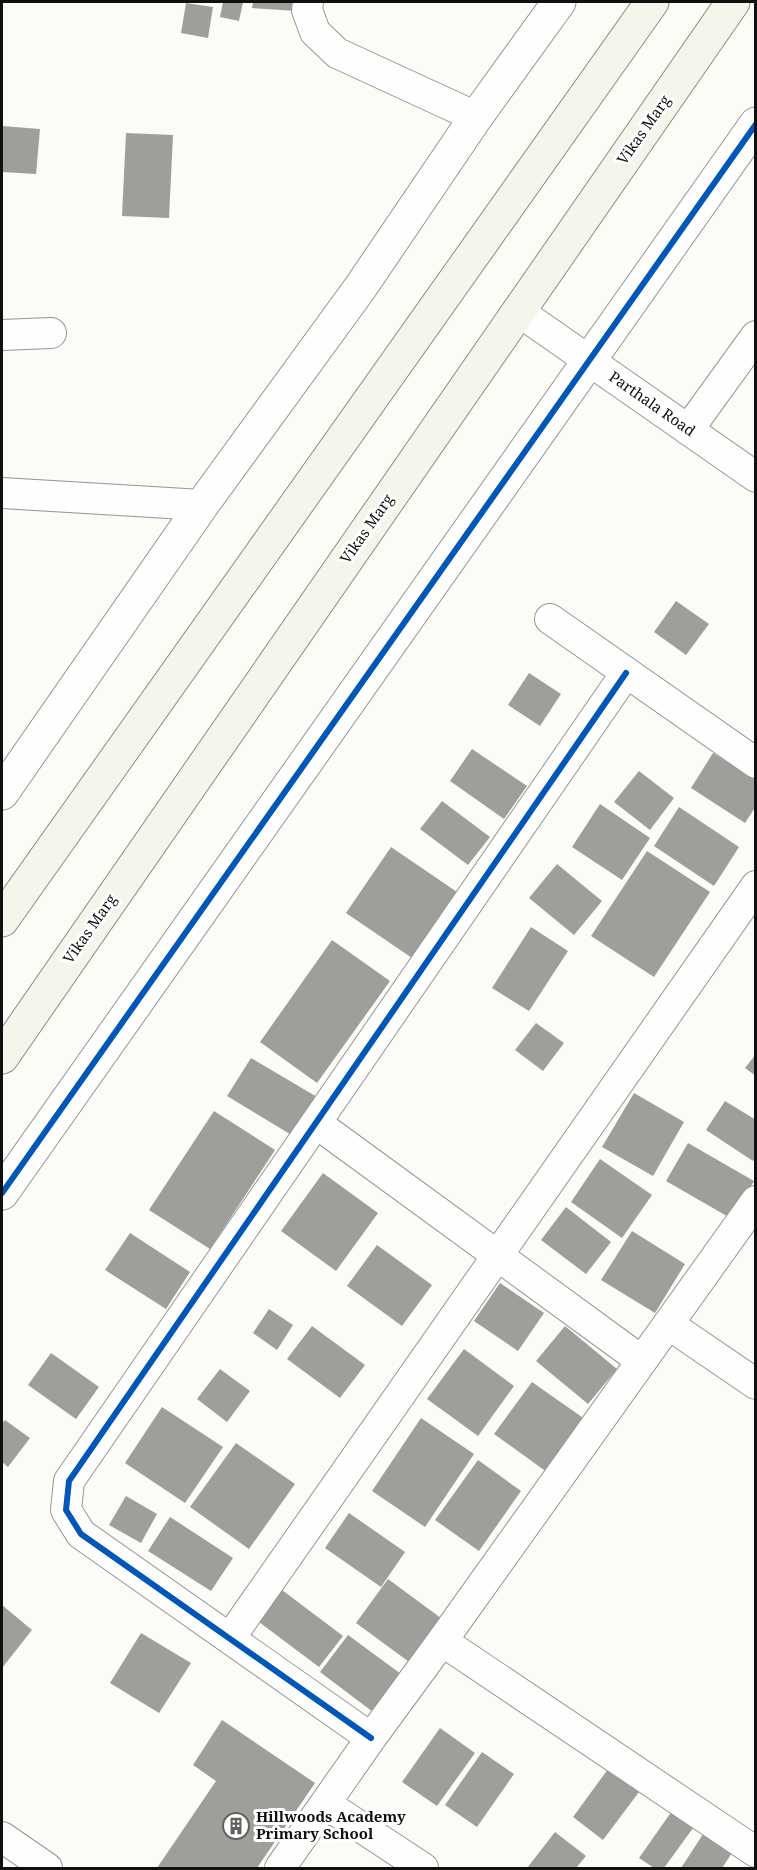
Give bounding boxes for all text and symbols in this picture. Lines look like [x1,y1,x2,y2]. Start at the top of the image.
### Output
street label: Vikas Marg [612,91,674,168]
street label: Parthala Road [605,366,700,440]
street label: Vikas Marg [335,490,397,567]
street label: Vikas Marg [58,890,120,967]
place label: Hillwoods Academy Primary School [256,1806,406,1843]
building icon: Hillwoods Academy Primary School [221,1811,251,1841]

